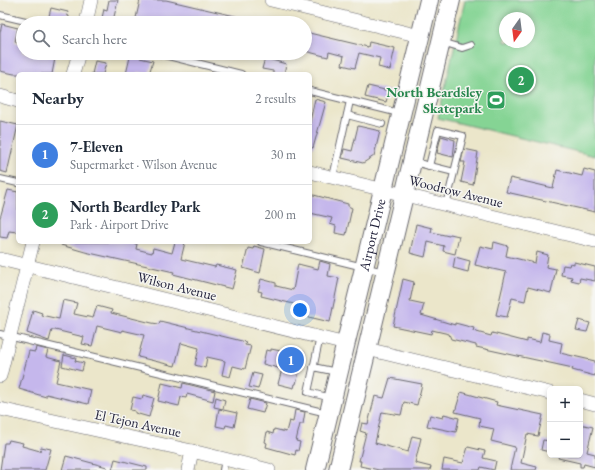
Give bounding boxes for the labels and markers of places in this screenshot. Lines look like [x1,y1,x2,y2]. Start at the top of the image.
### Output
pin: 2 [508,65,534,95]
place label: North Beardsley Skatepark [386,83,482,117]
sports icon: North Beardsley Skatepark [485,89,507,111]
pin: 1 [278,345,304,375]

